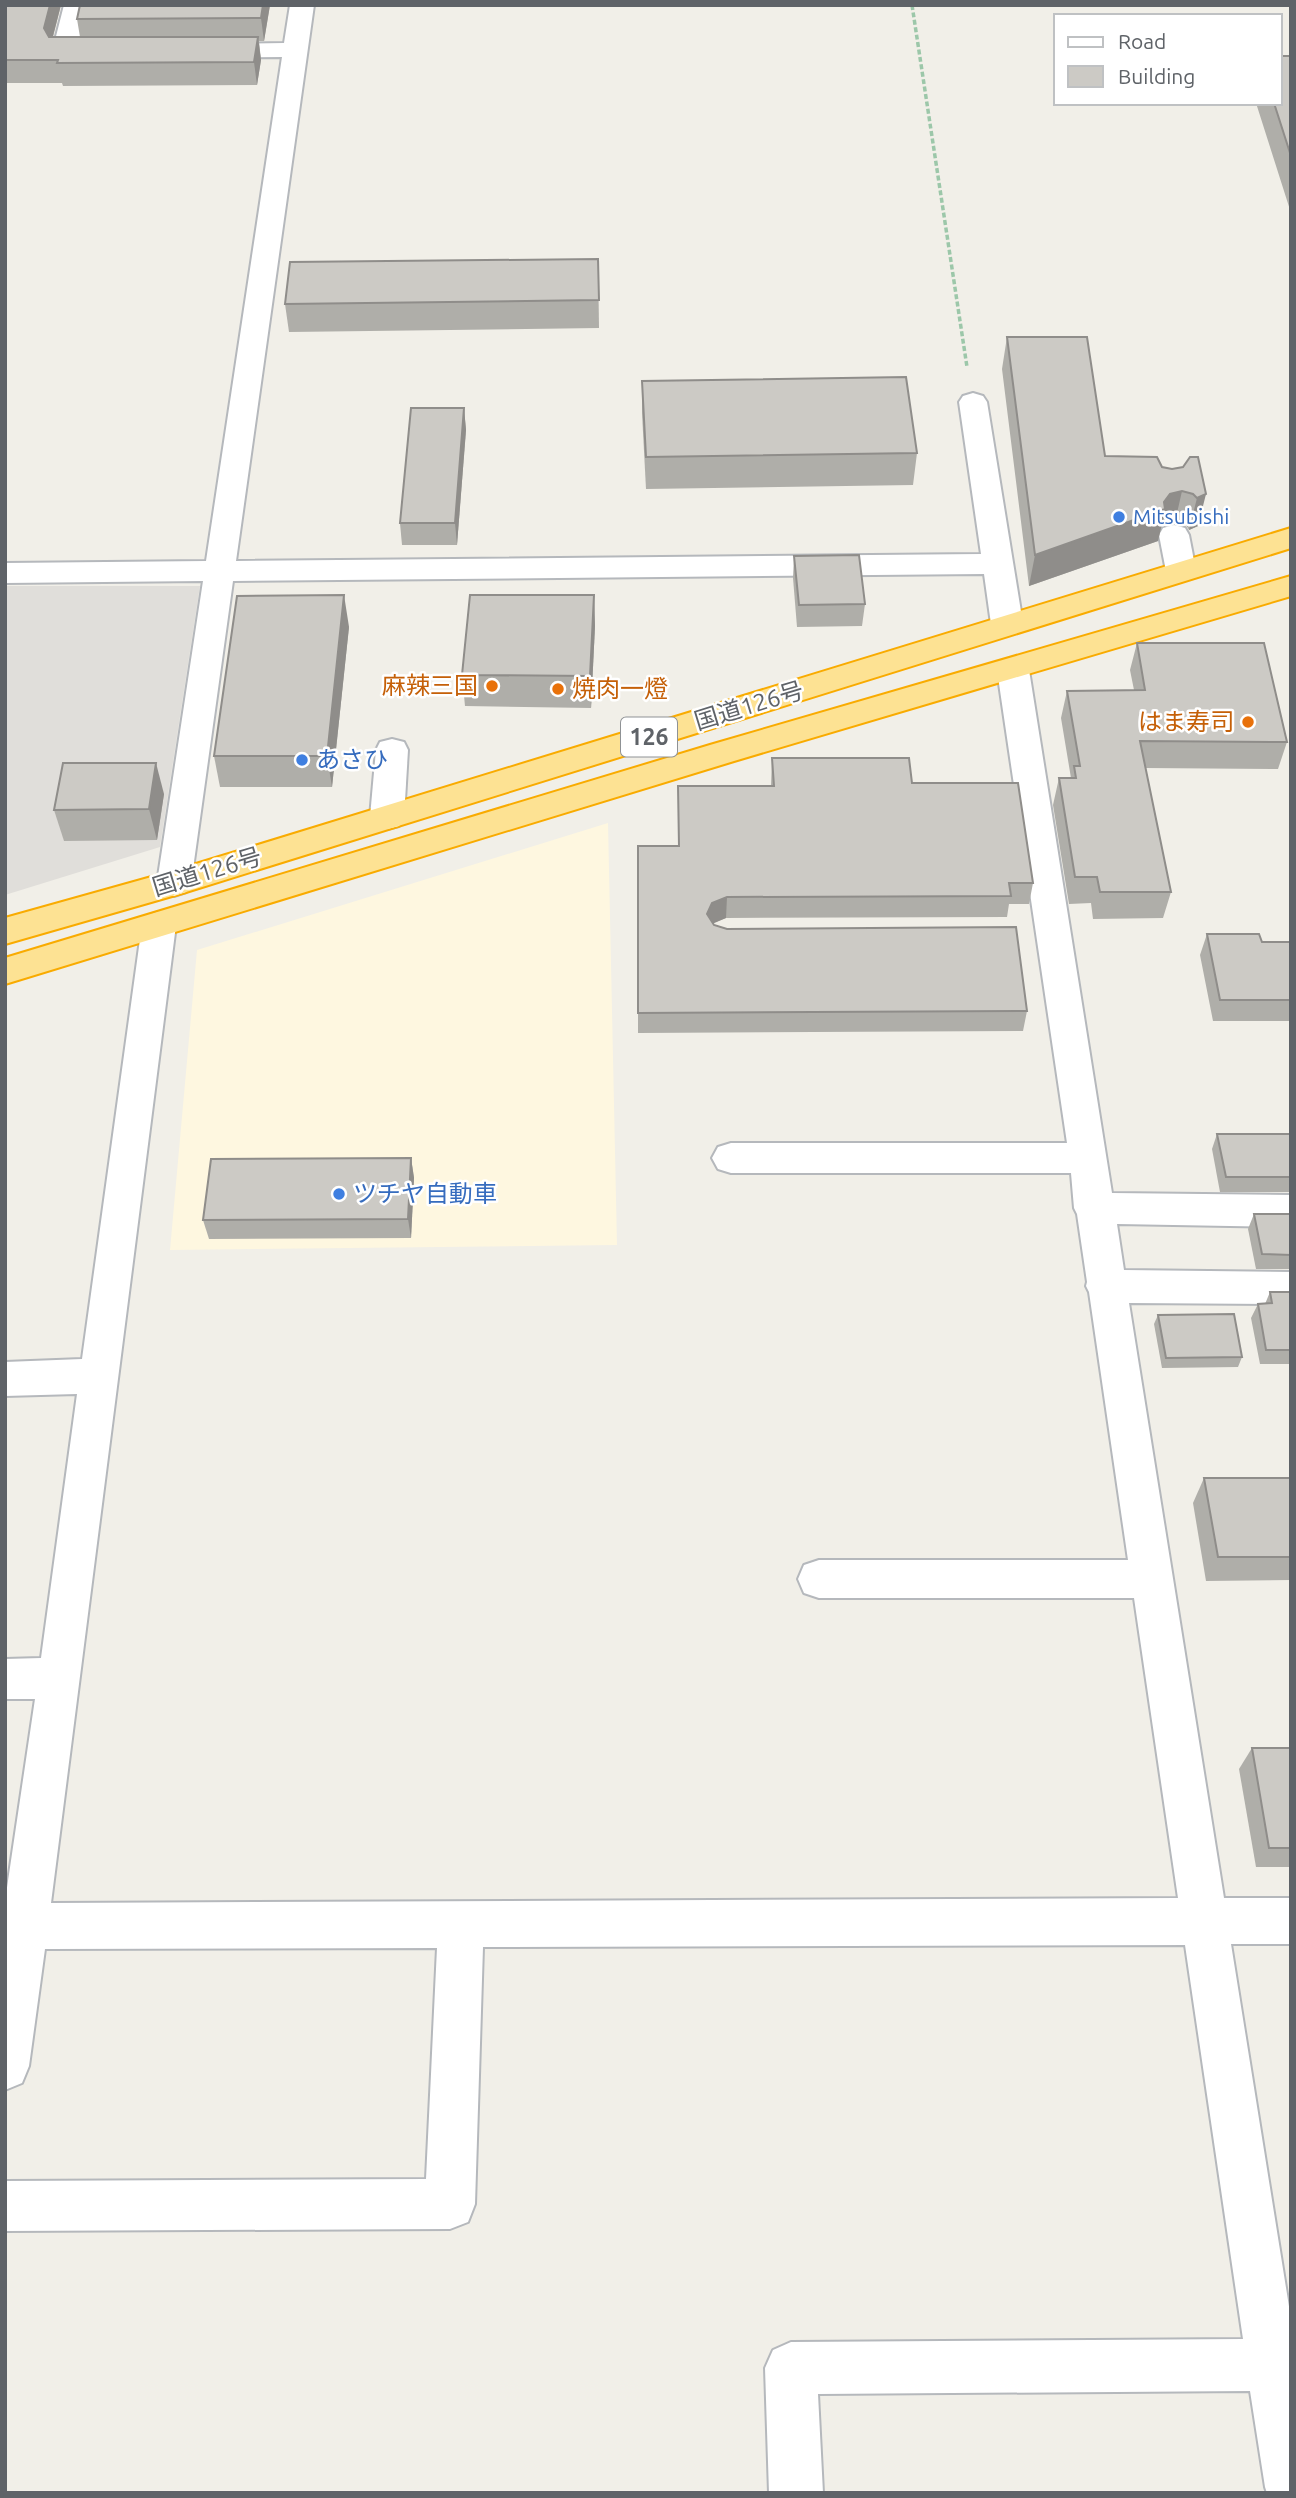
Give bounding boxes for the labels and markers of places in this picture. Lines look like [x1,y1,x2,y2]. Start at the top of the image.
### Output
place label: Mitsubishi [1133,504,1229,528]
marker: Mitsubishi [1111,509,1127,525]
place label: 麻辣三国 [382,672,478,699]
place label: 焼肉一燈 [572,675,668,702]
marker: 麻辣三国 [484,678,500,694]
marker: 焼肉一燈 [550,681,566,697]
place label: はま寿司 [1138,708,1234,735]
marker: はま寿司 [1240,714,1256,730]
place label: あさひ [316,746,388,773]
marker: あさひ [294,752,310,768]
place label: ツチヤ自動車 [353,1180,497,1207]
marker: ツチヤ自動車 [331,1186,347,1202]

